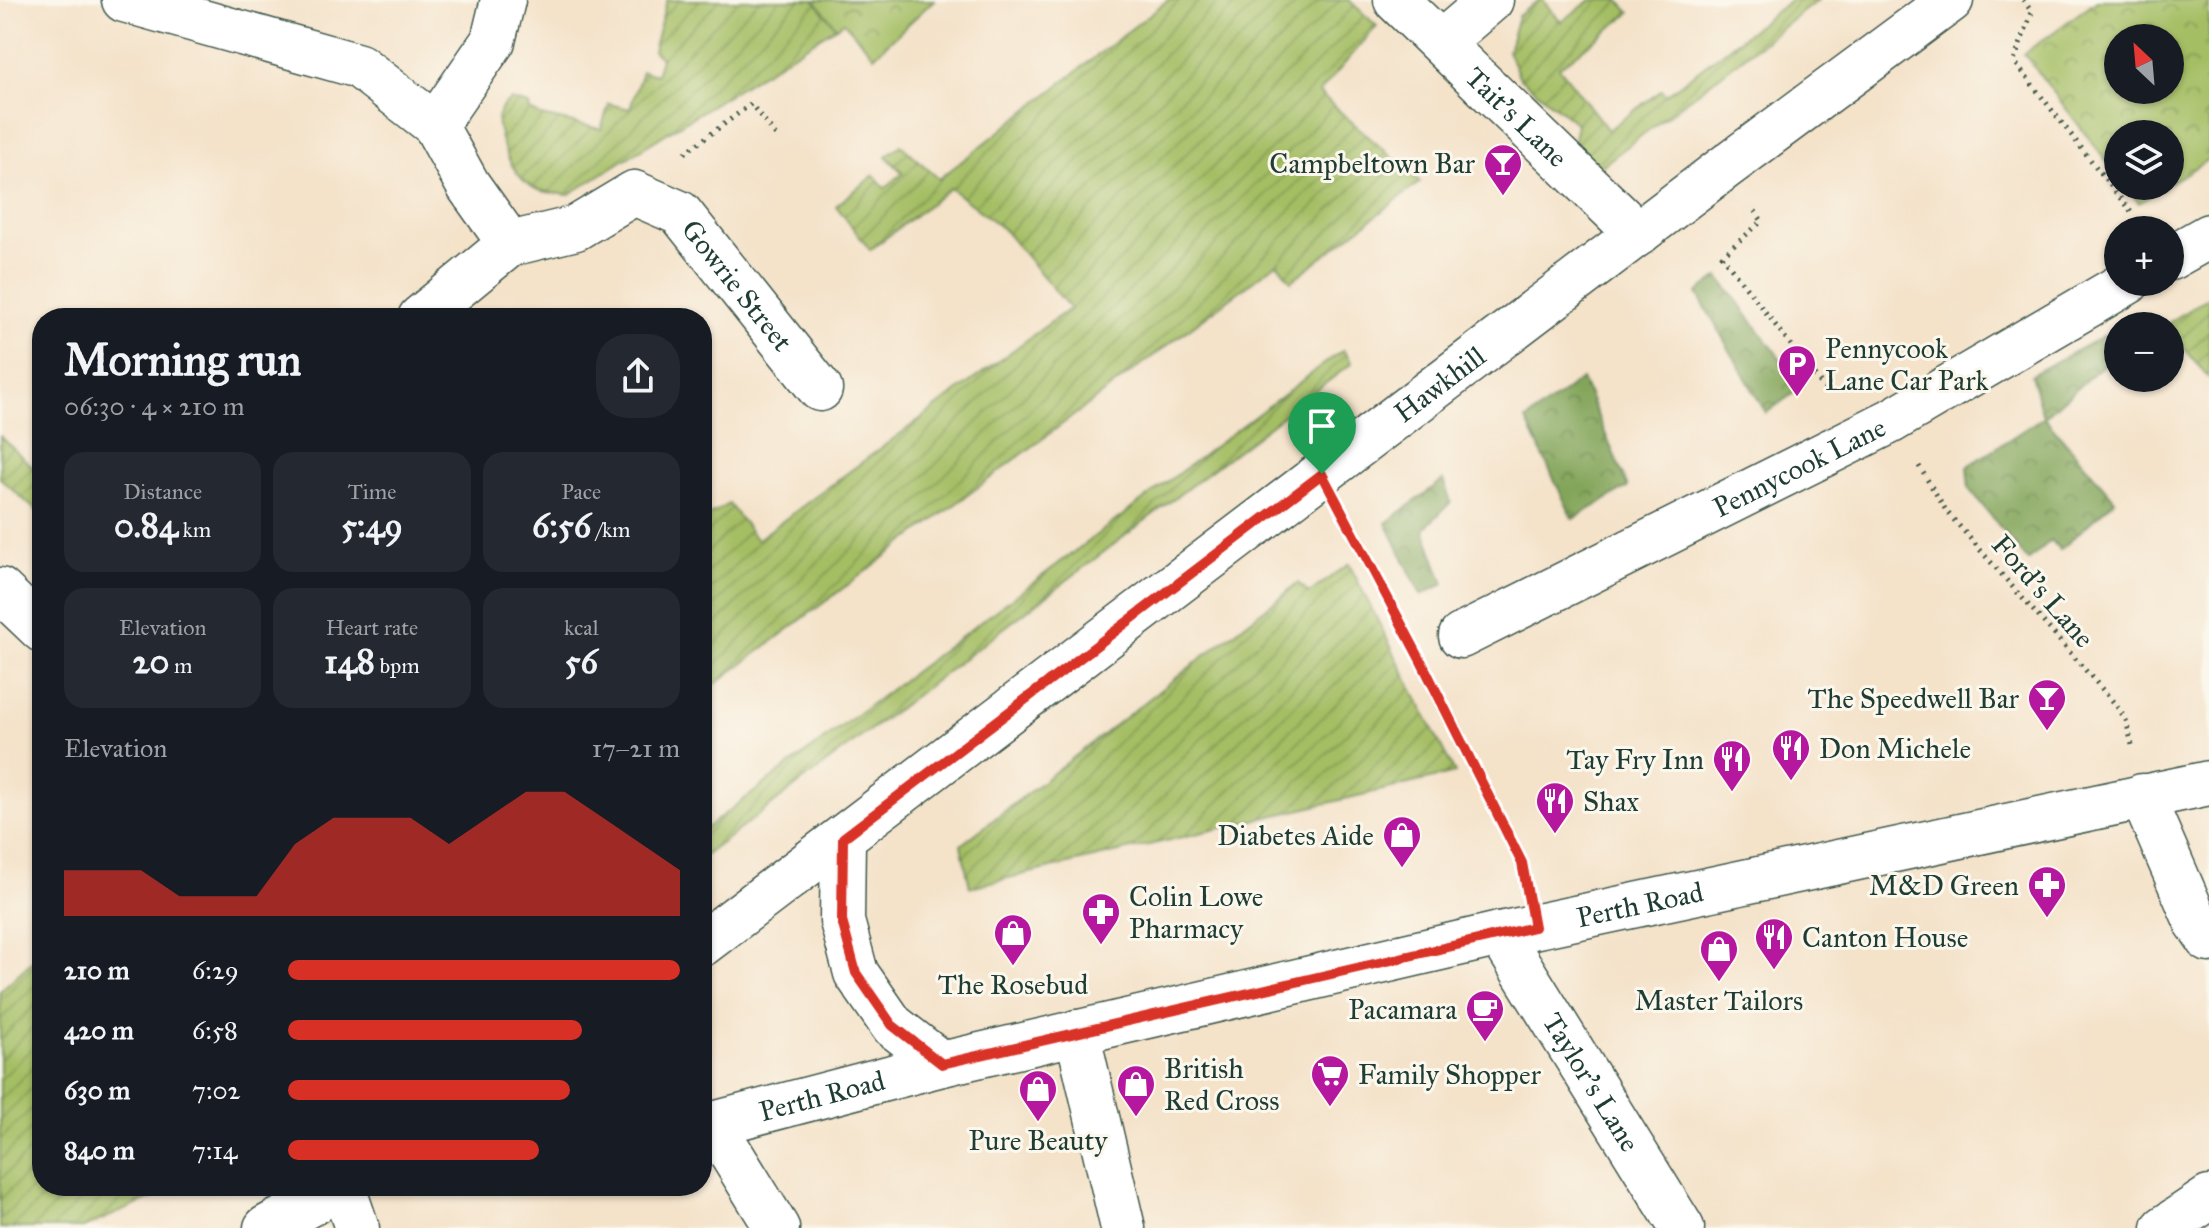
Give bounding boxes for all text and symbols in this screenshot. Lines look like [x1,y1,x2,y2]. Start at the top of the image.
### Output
north arrow [2104,24,2184,104]
map controls [2104,24,2184,392]
street label: Tait's Lane [1458,59,1575,174]
button: layers [2104,120,2184,200]
bar icon: Campbeltown Bar [1482,142,1524,197]
place label: Campbeltown Bar [1269,146,1475,181]
street label: Gowrie Street [674,212,800,358]
button: + [2104,216,2184,296]
button: − [2104,312,2184,392]
place label: Pennycook Lane Car Park [1825,331,1988,398]
text: Morning run [64,333,301,387]
button: share [596,334,680,418]
street label: Hawkhill [1387,338,1492,430]
parking icon: Pennycook Lane Car Park [1776,343,1818,398]
text: 06:30 · 4 × 210 m [64,390,245,422]
pin [1288,392,1356,474]
icon: arrive [1300,404,1344,448]
street label: Pennycook Lane [1707,409,1891,525]
text: Distance [123,478,202,505]
text: Time [348,478,396,505]
text: Pace [561,478,601,505]
text: 0.84 [114,505,178,546]
text: 5:49 [341,505,403,546]
text: 6:56 [532,505,591,546]
text: km [178,516,211,543]
text: /km [591,516,631,543]
street label: Ford's Lane [1984,527,2102,655]
text: Elevation [119,614,206,641]
text: Heart rate [326,614,418,641]
text: kcal [564,614,599,641]
text: 20 [133,641,169,682]
text: 148 [324,641,375,682]
text: 56 [565,641,598,682]
text: m [169,652,193,679]
text: bpm [375,652,420,679]
bar icon: The Speedwell Bar [2026,677,2068,732]
place label: The Speedwell Bar [1807,681,2019,716]
restaurant icon: Don Michele [1770,727,1812,782]
place label: Don Michele [1819,731,1971,766]
text: Elevation [64,732,167,764]
text: 17–21 m [592,732,680,764]
restaurant icon: Tay Fry Inn [1711,738,1753,793]
place label: Tay Fry Inn [1566,742,1704,777]
restaurant icon: Shax [1534,780,1576,835]
place label: Shax [1583,784,1639,819]
shop icon: Diabetes Aide [1381,814,1423,869]
place label: Diabetes Aide [1217,818,1374,853]
pharmacy icon: M&D Green [2026,864,2068,919]
place label: M&D Green [1869,868,2019,903]
street label: Perth Road [1573,874,1706,935]
place label: Colin Lowe Pharmacy [1129,879,1263,946]
pharmacy icon: Colin Lowe Pharmacy [1080,891,1122,946]
shop icon: The Rosebud [992,912,1034,967]
restaurant icon: Canton House [1753,916,1795,971]
place label: Canton House [1802,920,1968,955]
shop icon: Master Tailors [1698,928,1740,983]
text: 210 m [64,954,130,986]
text: 6:29 [192,954,239,986]
place label: The Rosebud [938,967,1088,1002]
place label: Master Tailors [1635,983,1803,1018]
cafe icon: Pacamara [1464,988,1506,1043]
place label: Pacamara [1348,992,1457,1027]
street label: Taylor's Lane [1535,1006,1648,1158]
text: 420 m [64,1014,134,1046]
text: 6:58 [192,1014,238,1046]
place label: British Red Cross [1164,1051,1279,1118]
supermarket icon: Family Shopper [1309,1053,1351,1108]
place label: Family Shopper [1358,1057,1542,1092]
street label: Perth Road [755,1062,889,1129]
shop icon: British Red Cross [1115,1063,1157,1118]
shop icon: Pure Beauty [1017,1068,1059,1123]
text: 630 m [64,1074,130,1106]
text: 7:02 [192,1074,240,1106]
place label: Pure Beauty [969,1123,1108,1158]
text: 840 m [64,1134,135,1166]
text: 7:14 [192,1134,237,1166]

